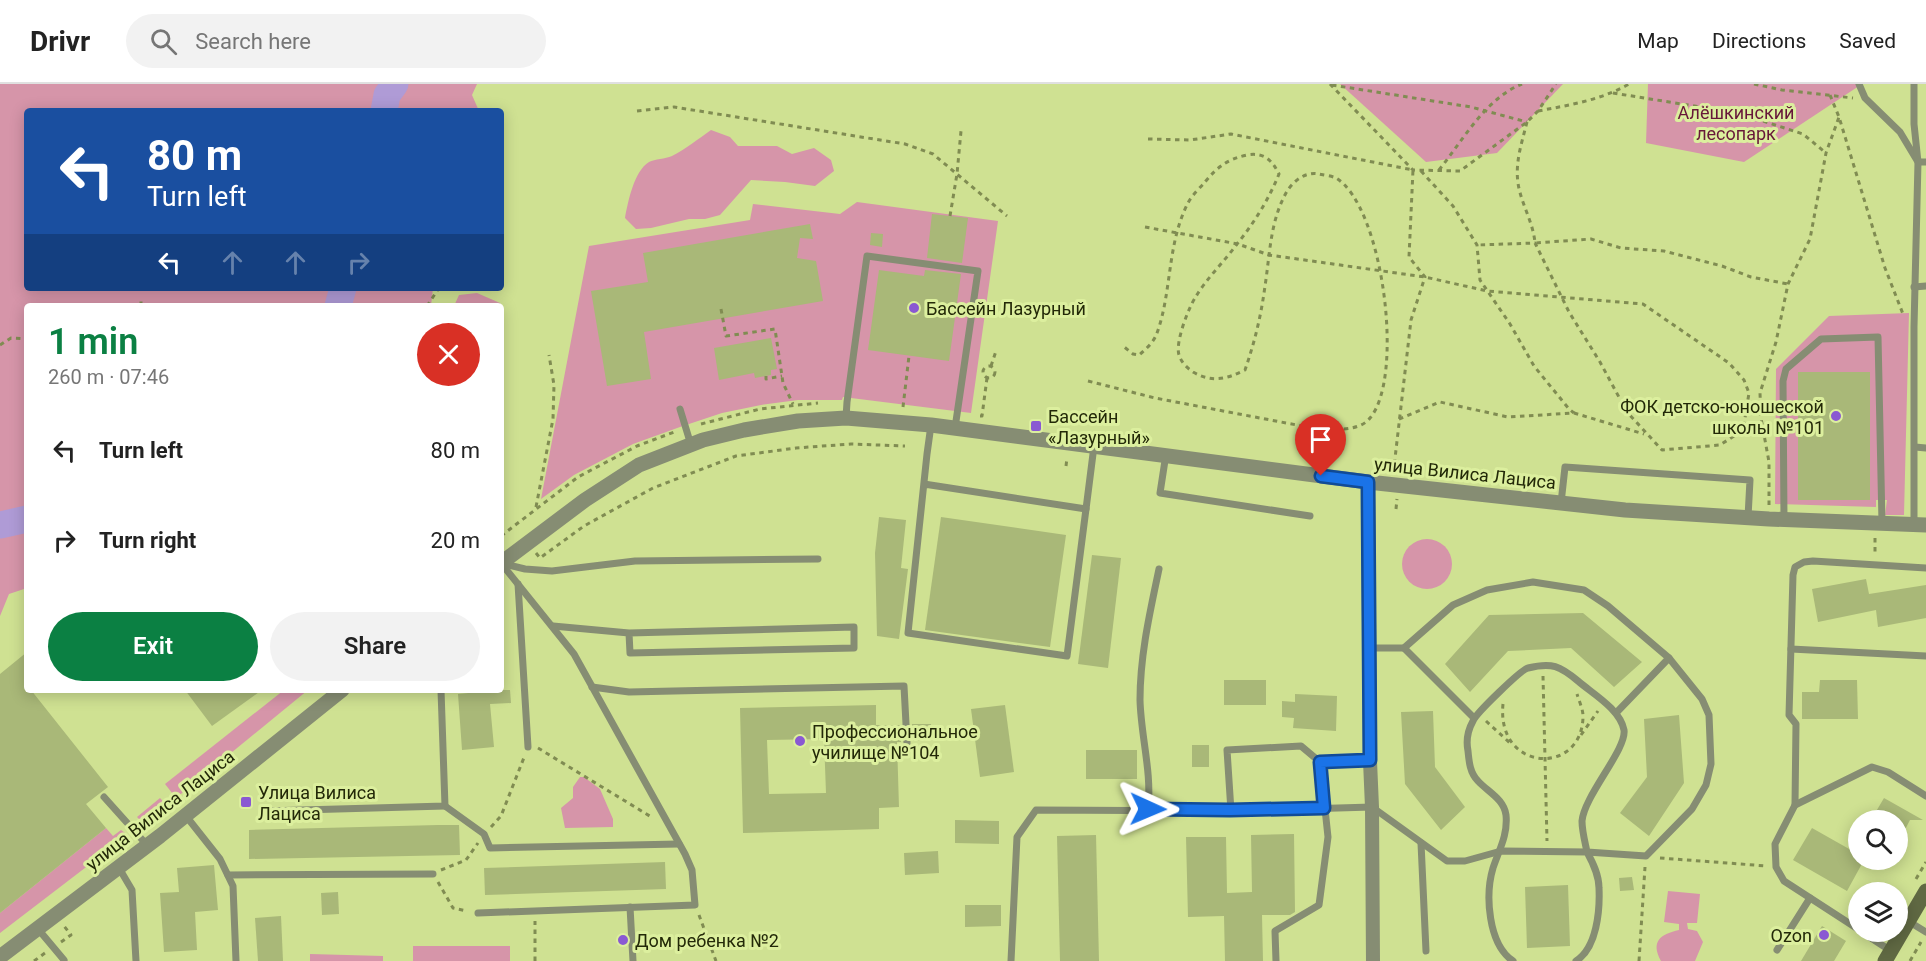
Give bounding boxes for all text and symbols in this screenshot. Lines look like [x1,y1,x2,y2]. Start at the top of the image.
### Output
search box [126,14,546,68]
text: Drivr [30,25,90,58]
icon: search [147,25,180,58]
text: Search here [195,29,311,54]
text: Map [1637,29,1679,53]
text: Directions [1712,29,1806,53]
text: Saved [1839,29,1896,53]
park label: Алёшкинский лесопарк [1678,102,1794,144]
text: 80 m [147,131,242,180]
icon: left [48,132,126,210]
text: Turn left [147,181,247,213]
icon: left [153,246,186,279]
icon: ahead [216,246,249,279]
icon: ahead [279,246,312,279]
icon: right [342,246,375,279]
place label: Бассейн Лазурный [926,298,1086,319]
marker: Бассейн Лазурный [907,301,921,315]
text: 1 min [48,321,138,363]
button: close [417,323,480,386]
text: 260 m · 07:46 [48,365,169,389]
place label: ФОК детско-юношеской школы №101 [1620,396,1824,438]
place label: Бассейн «Лазурный» [1048,406,1150,448]
marker: ФОК детско-юношеской школы №101 [1829,409,1843,423]
pin [1295,414,1346,476]
marker: Бассейн «Лазурный» [1029,419,1043,433]
icon: arrive [1304,423,1337,456]
icon: left [48,434,81,467]
text: Turn left [99,438,183,463]
text: 80 m [431,438,480,463]
street label: улица Вилиса Лациса [1373,453,1557,493]
icon: right [48,524,81,557]
text: Turn right [99,528,196,553]
text: 20 m [431,528,480,553]
button: Exit [48,612,258,681]
button: Share [270,612,480,681]
place label: Профессиональное училище №104 [812,721,978,763]
marker: Профессиональное училище №104 [793,734,807,748]
street label: улица Вилиса Лациса [82,745,238,875]
position arrow [1116,777,1180,841]
place label: Улица Вилиса Лациса [258,782,376,824]
marker: Улица Вилиса Лациса [239,795,253,809]
map controls [1848,810,1908,942]
button: search [1848,810,1908,870]
button: layers [1848,882,1908,942]
place label: Ozon [1771,925,1812,946]
marker: Ozon [1817,928,1831,942]
place label: Дом ребенка №2 [635,930,779,951]
marker: Дом ребенка №2 [616,933,630,947]

